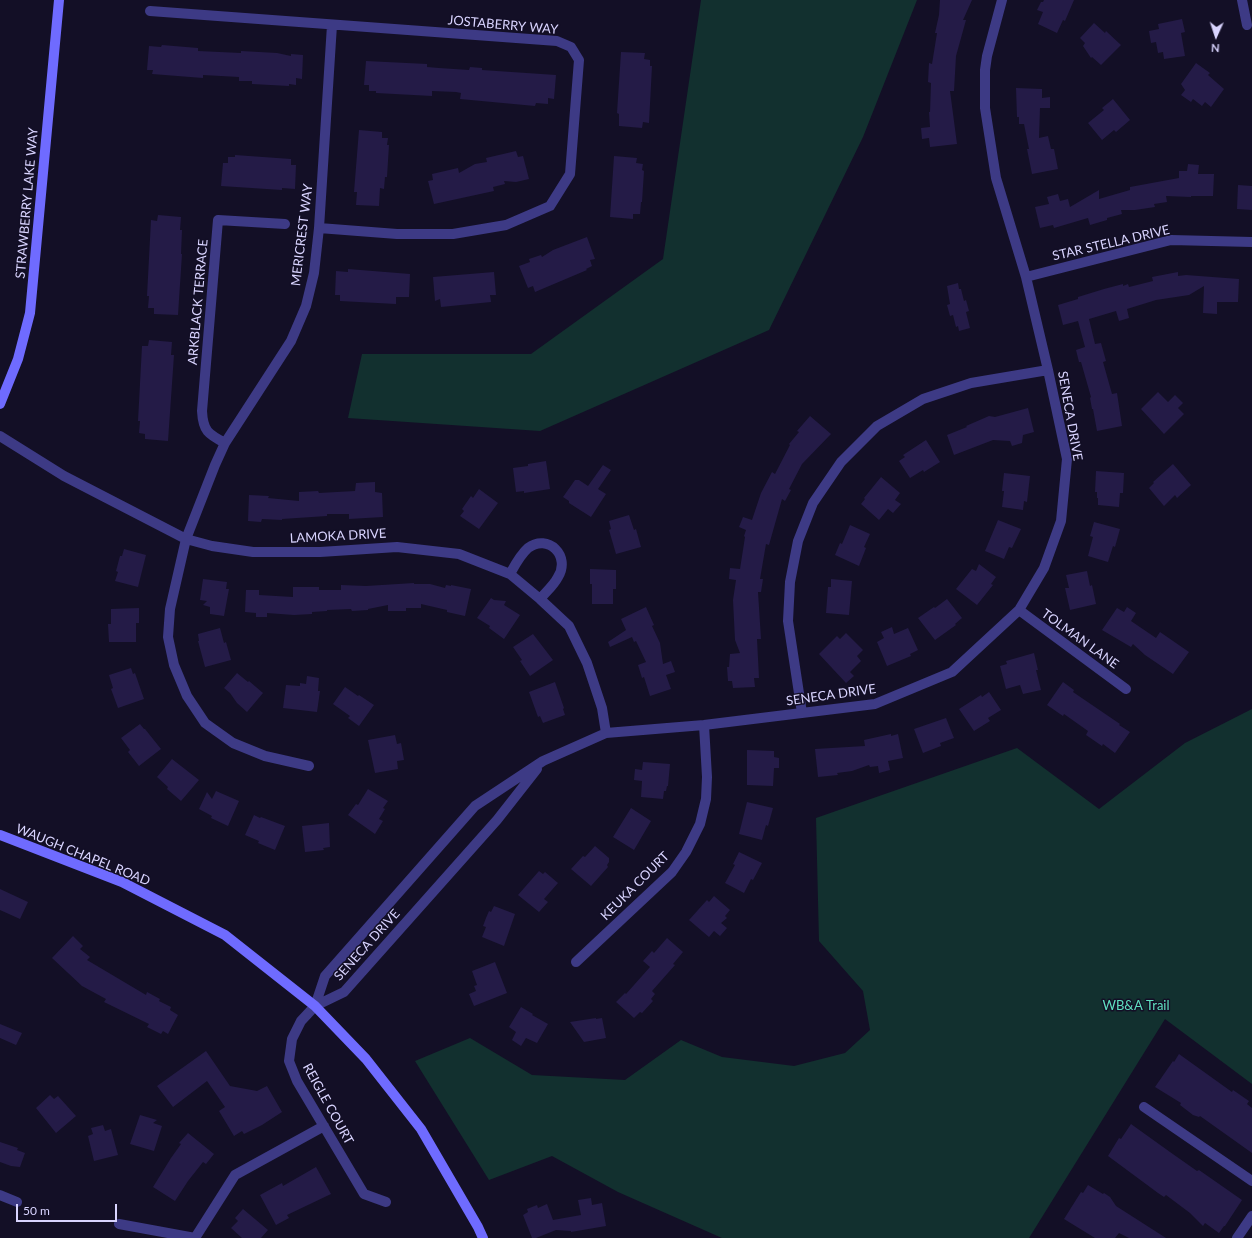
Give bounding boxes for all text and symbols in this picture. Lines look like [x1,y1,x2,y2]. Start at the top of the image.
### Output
street label: JOSTABERRY WAY [447,12,559,38]
north arrow [1196,16,1236,56]
text: N [1211,42,1220,55]
street label: STRAWBERRY LAKE WAY [13,127,41,279]
street label: MERICREST WAY [288,183,316,287]
street label: STAR STELLA DRIVE [1051,222,1171,264]
street label: ARKBLACK TERRACE [185,239,211,365]
street label: SENECA DRIVE [1054,370,1086,462]
street label: LAMOKA DRIVE [289,526,387,546]
street label: TOLMAN LANE [1038,606,1122,672]
street label: SENECA DRIVE [785,681,877,709]
street label: WAUGH CHAPEL ROAD [14,821,152,889]
street label: KEUKA COURT [598,849,672,923]
street label: SENECA DRIVE [331,906,403,984]
park label: WB&A Trail [1102,998,1170,1014]
street label: REIGLE COURT [299,1061,357,1147]
scale bar [18,1196,119,1222]
text: 50 m [23,1203,50,1218]

